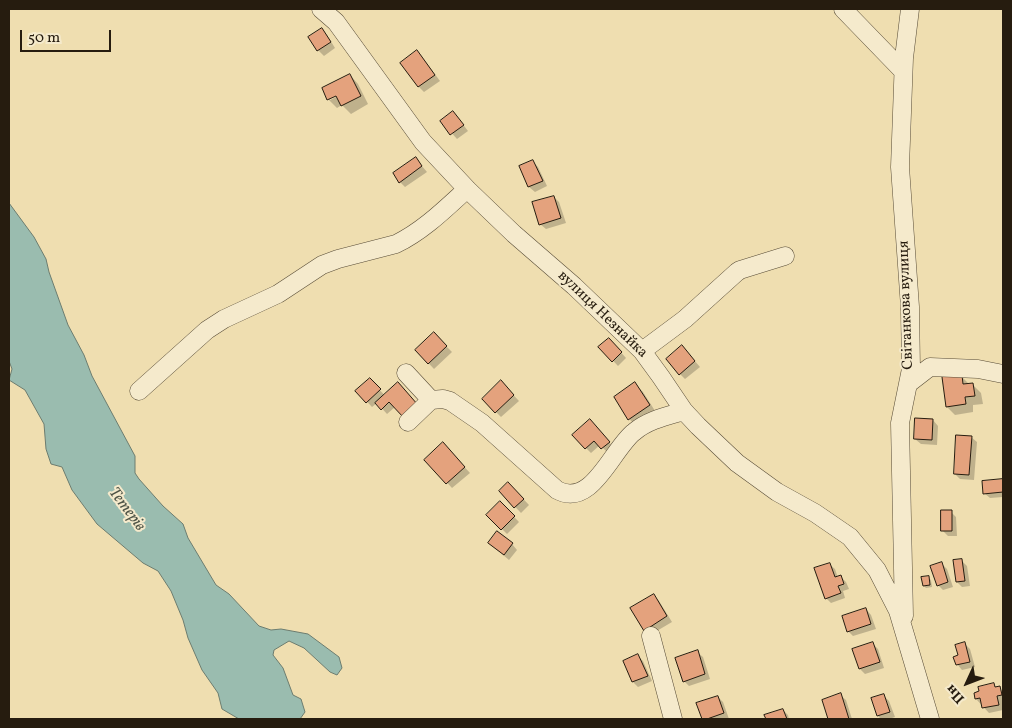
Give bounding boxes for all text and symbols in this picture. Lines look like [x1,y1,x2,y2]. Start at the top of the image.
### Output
scale bar [22,20,114,52]
text: 50 m [28,28,60,49]
street label: Світанкова вулиця [896,240,918,370]
street label: вулиця Незнайка [553,267,651,363]
water label: Тетерів [103,484,149,536]
north arrow [942,658,992,708]
text: Пн [942,680,969,707]

